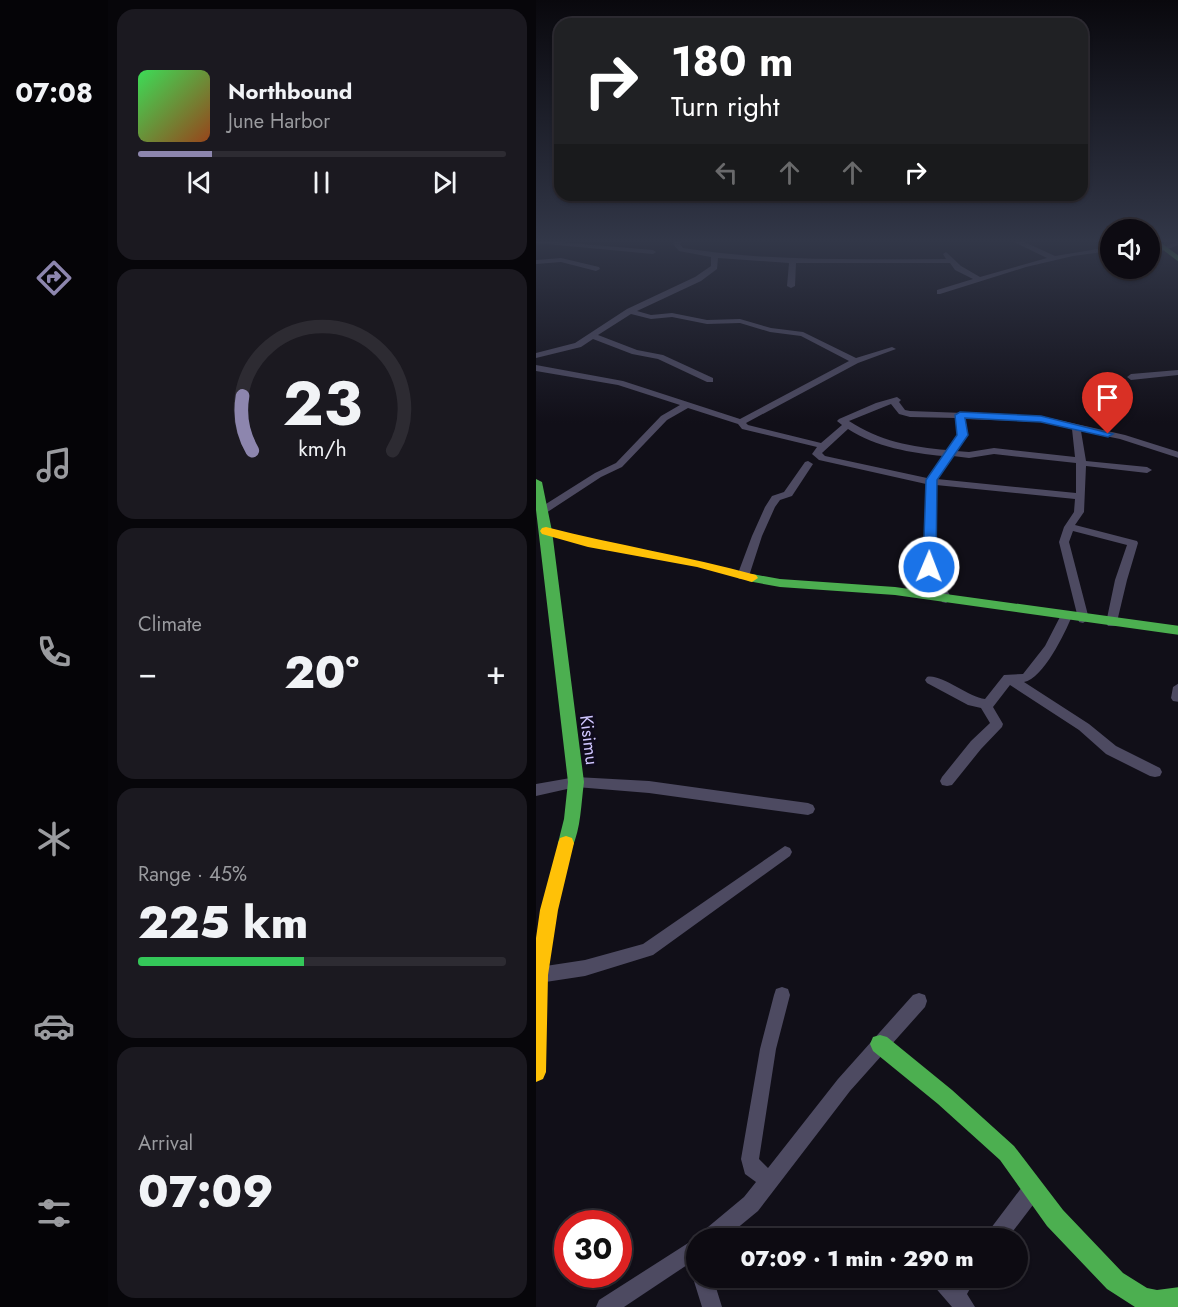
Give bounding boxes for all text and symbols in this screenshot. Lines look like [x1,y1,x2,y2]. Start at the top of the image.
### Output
text: 180 m [671,31,794,92]
icon: right [572,42,650,120]
text: 07:08 [15,73,93,112]
text: Northbound [228,75,352,107]
text: Turn right [671,87,779,126]
text: June Harbor [228,107,330,136]
icon: left [710,156,743,189]
icon: ahead [773,156,806,189]
icon: ahead [836,156,869,189]
icon: right [899,156,932,189]
icon: previous [183,166,216,199]
icon: pause [305,166,338,199]
icon: next [428,166,461,199]
map controls [1100,219,1160,279]
button: sound [1100,219,1160,279]
icon: directions [33,257,75,299]
text: 23 [282,358,362,448]
pin [1082,372,1133,434]
icon: arrive [1091,381,1124,414]
text: km/h [298,433,346,464]
icon: music [33,444,75,486]
position arrow [897,535,961,599]
text: Climate [138,610,202,639]
icon: phone [33,631,75,673]
text: 20° [284,640,359,705]
text: − [138,649,157,696]
text: + [486,649,506,696]
street label: Kisimu [573,713,605,767]
icon: climate [33,818,75,860]
text: Range · 45% [138,860,247,889]
text: 225 km [138,890,308,955]
icon: car [33,1005,75,1047]
text: Arrival [138,1129,193,1158]
text: 07:09 [138,1159,274,1224]
icon: filters [33,1192,75,1234]
speed limit sign: 30 [554,1210,632,1288]
text: 07:09 · 1 min · 290 m [740,1242,974,1274]

